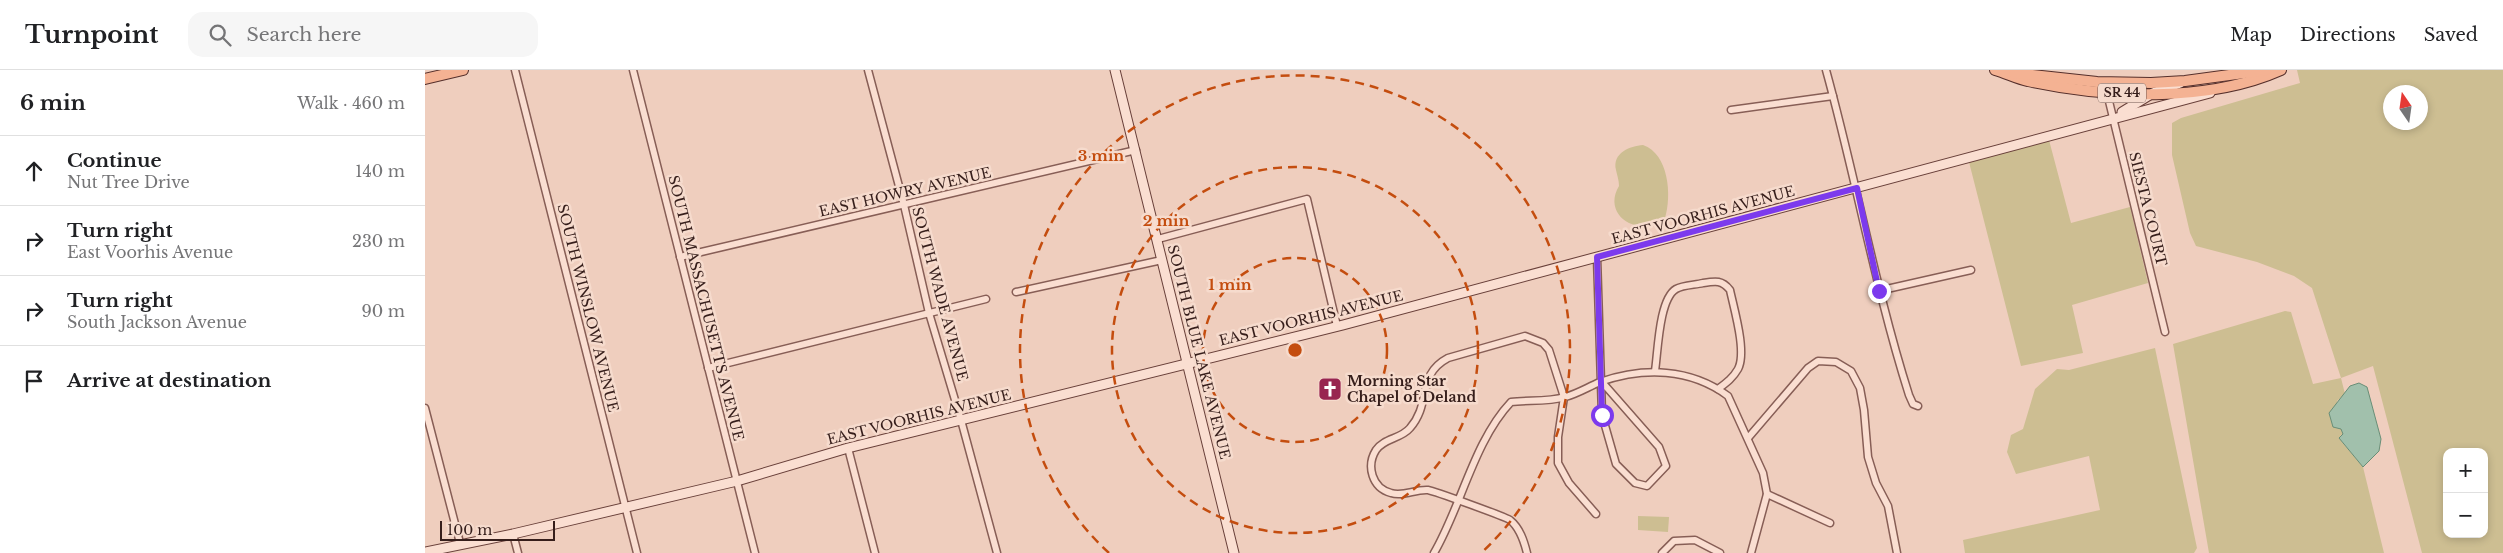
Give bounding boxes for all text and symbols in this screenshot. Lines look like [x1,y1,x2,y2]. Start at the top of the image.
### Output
search box [188,12,538,57]
text: Turnpoint [25,20,158,49]
icon: search [206,21,234,49]
text: Search here [246,23,361,46]
text: Map [2230,24,2272,46]
text: Directions [2300,24,2396,46]
text: Saved [2424,24,2478,46]
road number: SR 44 [2098,83,2146,102]
north arrow [2383,85,2428,130]
text: 6 min [20,90,86,116]
text: Walk · 460 m [297,93,405,113]
text: 3 min [1078,146,1124,165]
text: Continue [67,149,162,172]
street label: SIESTA COURT [2125,150,2171,268]
icon: ahead [20,157,48,185]
text: 140 m [355,161,405,181]
street label: EAST HOWRY AVENUE [817,163,993,221]
text: Nut Tree Drive [67,172,190,192]
street label: SOUTH MASSACHUSETTS AVENUE [664,173,748,443]
street label: EAST VOORHIS AVENUE [1609,182,1797,248]
street label: SOUTH WINSLOW AVENUE [553,202,623,414]
street label: SOUTH WADE AVENUE [908,205,972,383]
text: 2 min [1143,211,1189,230]
text: Turn right [67,219,173,242]
icon: right [20,227,48,255]
text: 230 m [352,231,405,251]
text: East Voorhis Avenue [67,242,233,262]
street label: SOUTH BLUE LAKE AVENUE [1164,243,1234,461]
text: 1 min [1208,275,1252,294]
route end [1868,280,1891,303]
street label: EAST VOORHIS AVENUE [1217,286,1405,350]
text: Turn right [67,289,173,312]
icon: right [20,297,48,325]
text: 90 m [362,301,405,321]
text: South Jackson Avenue [67,312,247,332]
centre of rings [1286,341,1304,359]
icon: arrive [20,367,48,395]
text: Arrive at destination [67,369,271,392]
place label: Morning Star Chapel of Deland [1347,372,1477,406]
church icon: Morning Star Chapel of Deland [1317,376,1343,402]
street label: EAST VOORHIS AVENUE [825,385,1013,449]
route start [1591,404,1614,427]
map controls [2443,448,2488,538]
button: + [2443,448,2488,493]
button: − [2443,493,2488,538]
scale bar [440,518,555,541]
text: 100 m [447,521,492,539]

